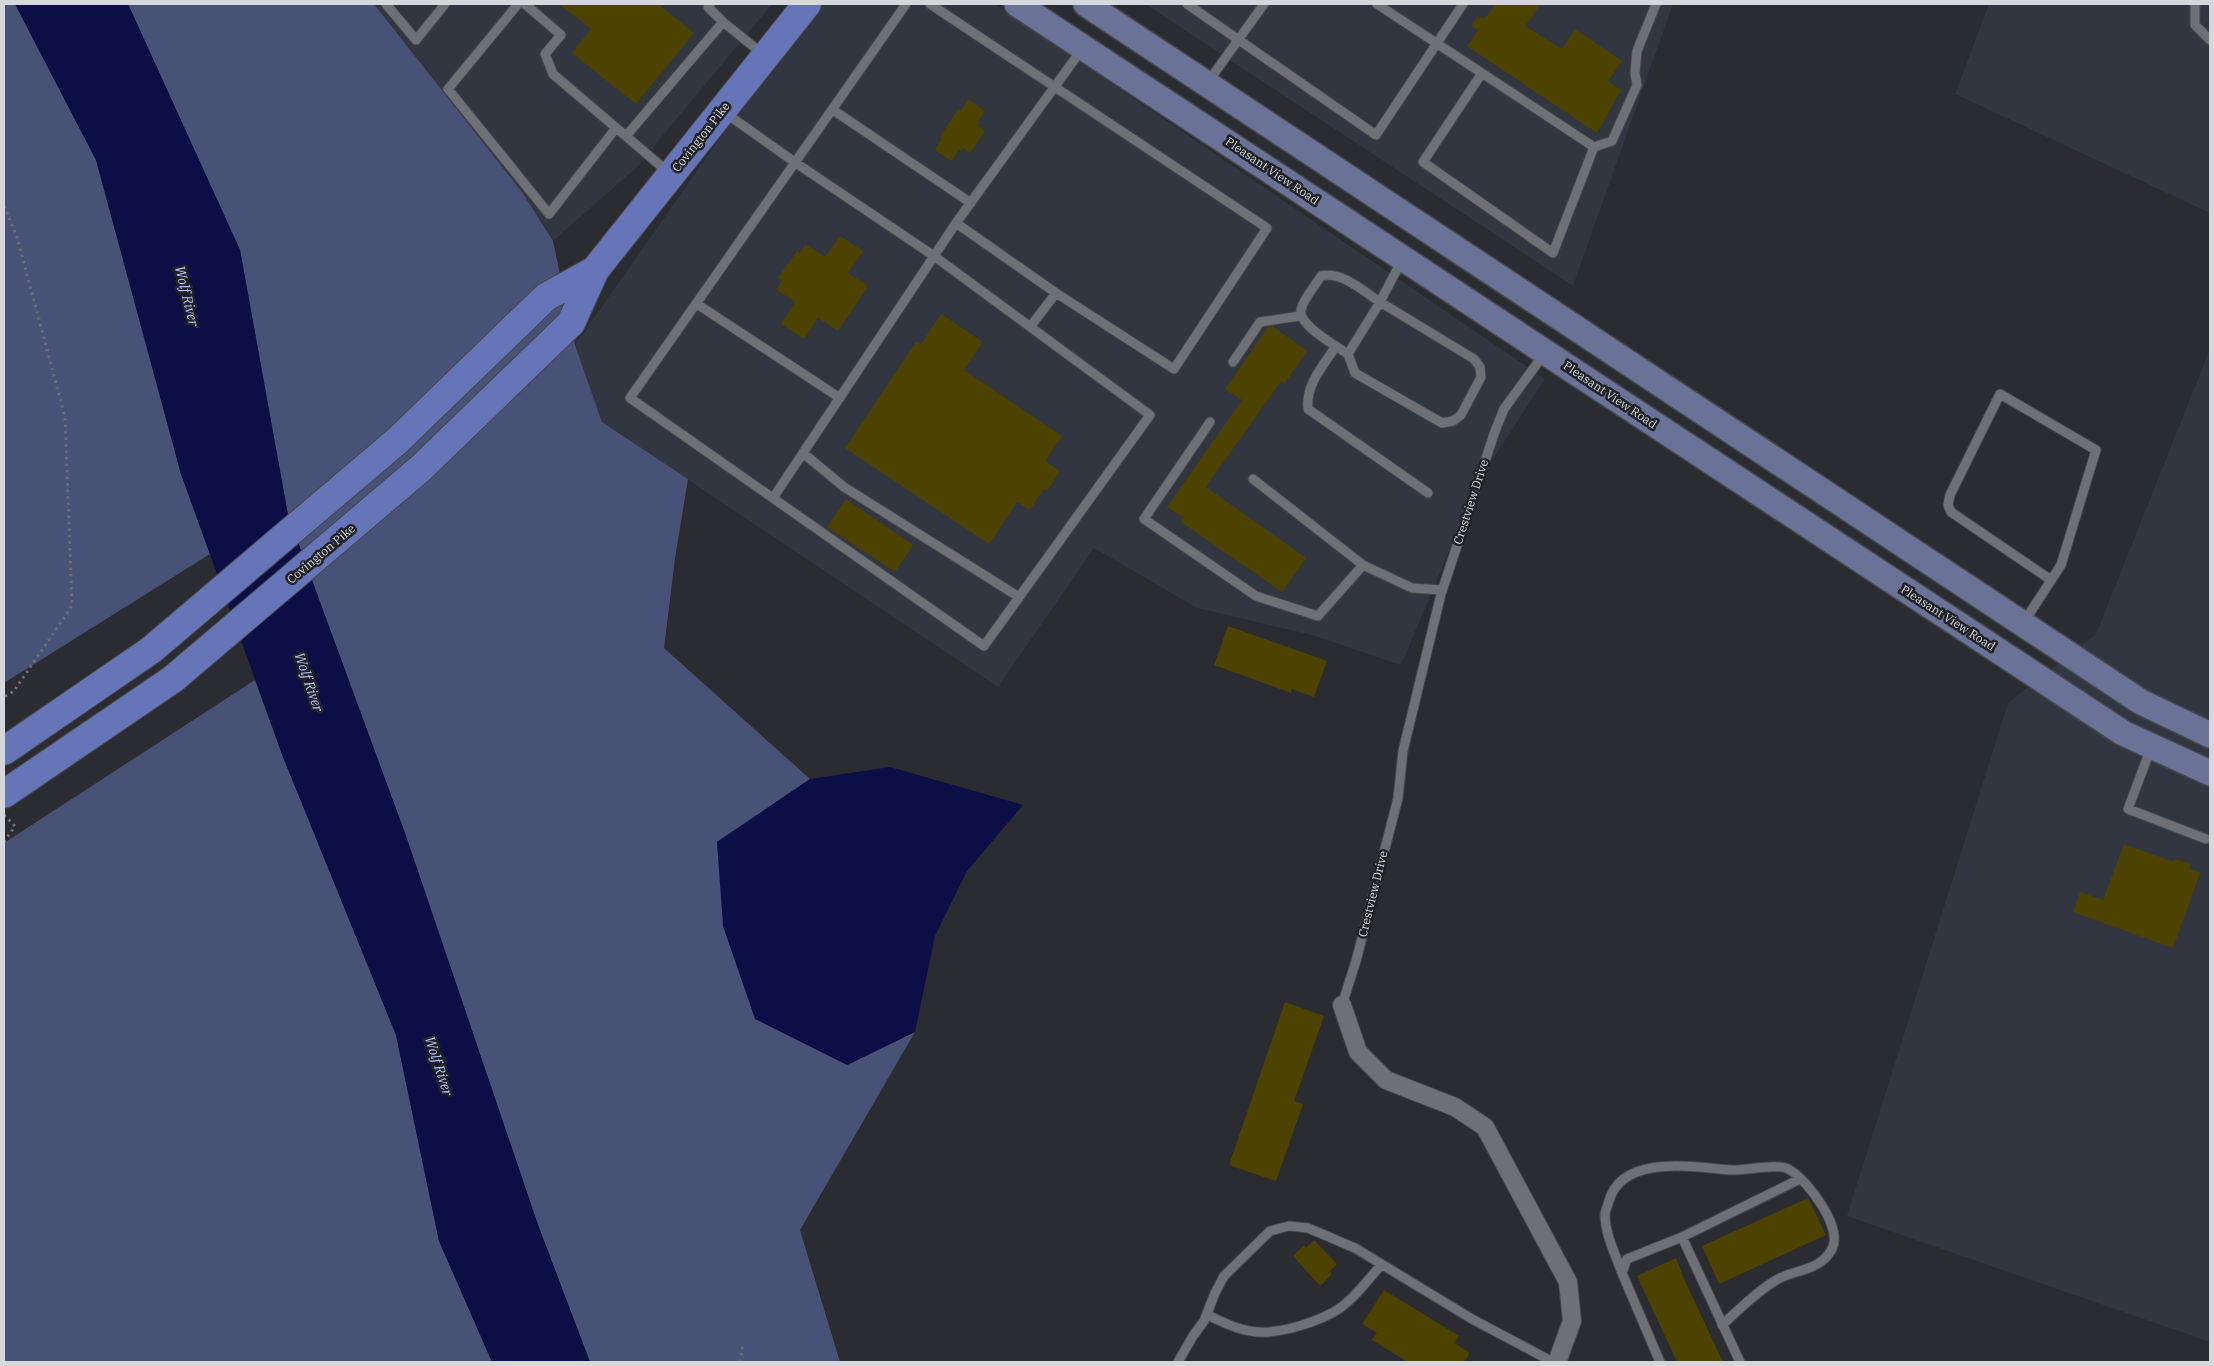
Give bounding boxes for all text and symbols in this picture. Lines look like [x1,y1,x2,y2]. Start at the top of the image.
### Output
street label: Covington Pike [669,99,733,175]
street label: Pleasant View Road [1222,134,1322,208]
water label: Wolf River [171,264,203,329]
street label: Pleasant View Road [1560,358,1660,432]
street label: Crestview Drive [1450,457,1491,546]
street label: Covington Pike [283,521,358,587]
street label: Pleasant View Road [1898,581,1998,654]
water label: Wolf River [290,650,328,715]
street label: Crestview Drive [1355,849,1390,939]
water label: Wolf River [421,1034,457,1099]

